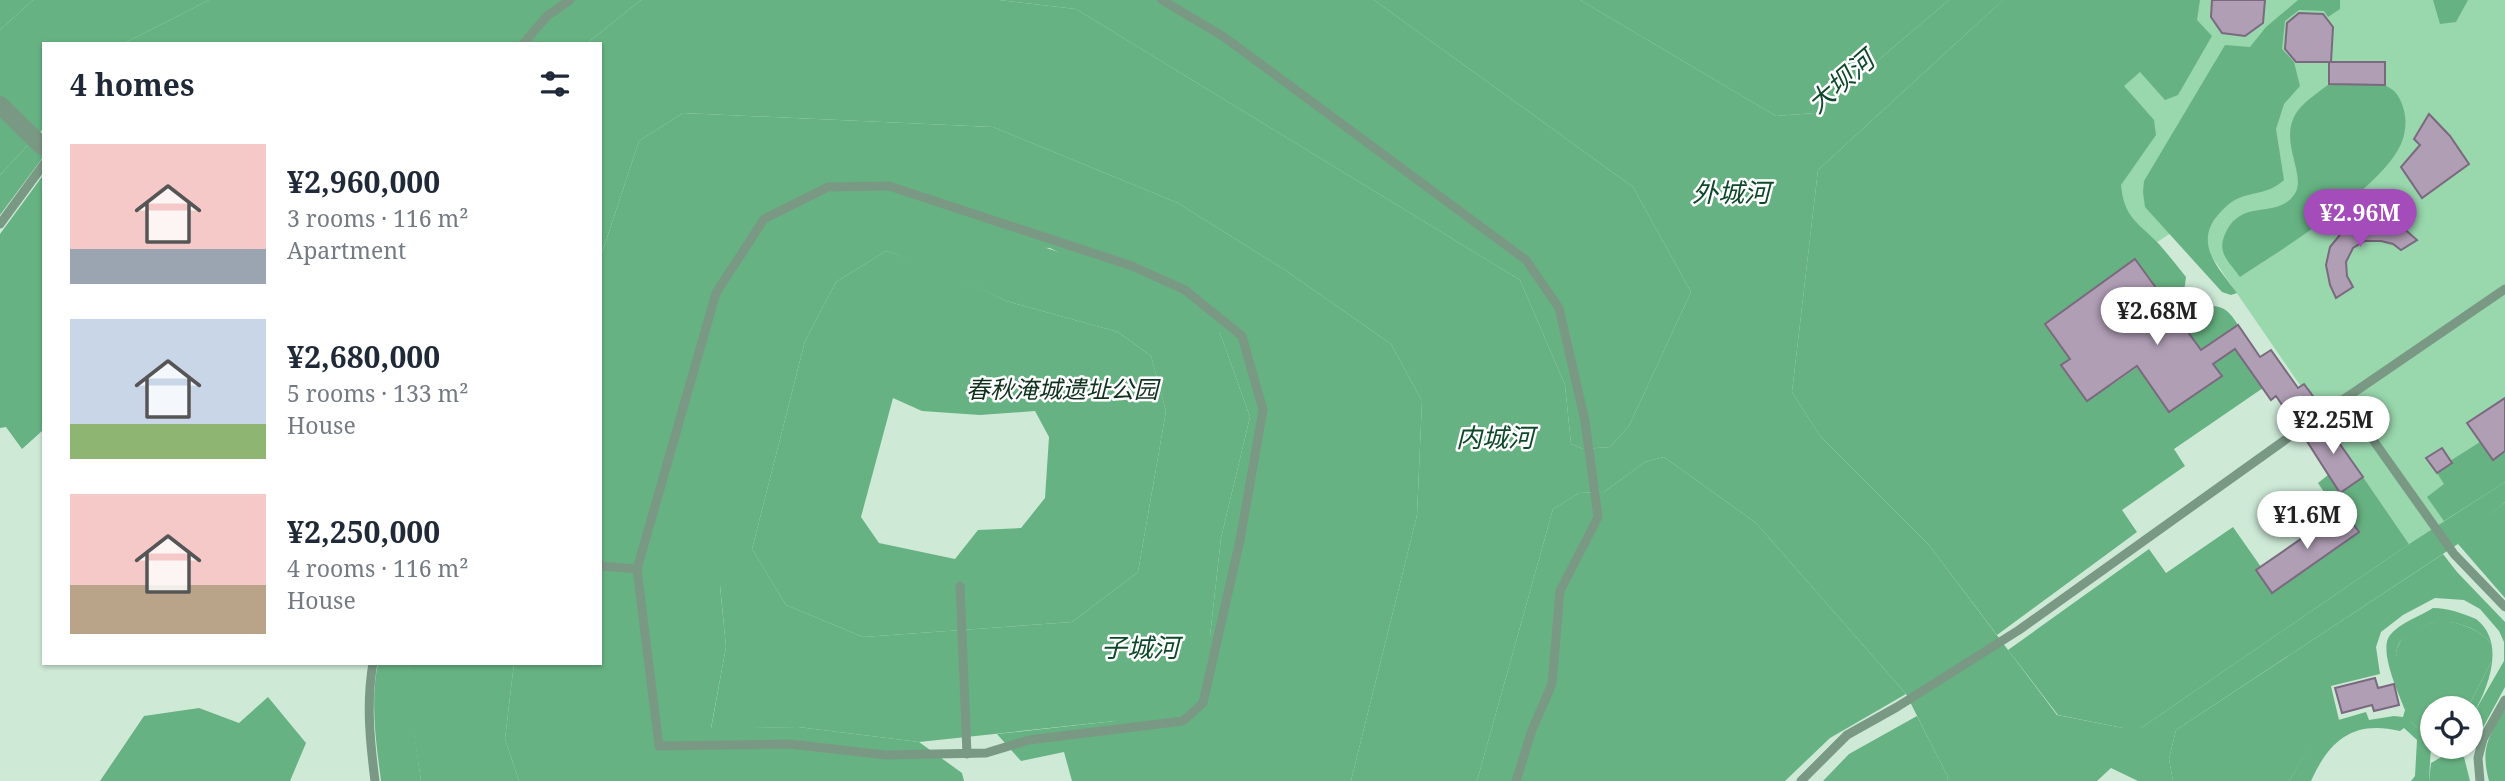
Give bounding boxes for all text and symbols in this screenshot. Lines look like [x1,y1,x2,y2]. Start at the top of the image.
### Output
water label: 大坝河 [1799,39,1885,120]
text: 4 homes [70,64,194,105]
icon: filters [536,65,574,103]
text: ¥2,960,000 [287,161,440,202]
icon: home [126,172,210,256]
water label: 外城河 [1692,174,1775,210]
pin: ¥2.96M [2303,190,2417,249]
text: ¥2.96M [2320,196,2400,228]
text: 3 rooms · 116 m² [287,202,469,234]
text: Apartment [287,234,406,266]
pin: ¥2.68M [2100,288,2214,347]
text: ¥2.68M [2117,294,2197,326]
text: ¥2,680,000 [287,336,440,377]
icon: home [126,347,210,431]
park label: 春秋淹城遗址公园 [966,372,1161,405]
text: 5 rooms · 133 m² [287,377,469,409]
pin: ¥2.25M [2276,396,2390,456]
text: ¥2.25M [2293,403,2373,435]
text: House [287,409,356,441]
water label: 内城河 [1456,419,1539,455]
pin: ¥1.6M [2258,491,2356,551]
text: ¥1.6M [2273,498,2341,530]
text: ¥2,250,000 [287,511,440,552]
icon: home [126,522,210,606]
text: 4 rooms · 116 m² [287,552,469,584]
text: House [287,584,356,616]
water label: 子城河 [1101,629,1184,665]
map controls [2420,696,2483,759]
button: locate [2420,696,2483,759]

